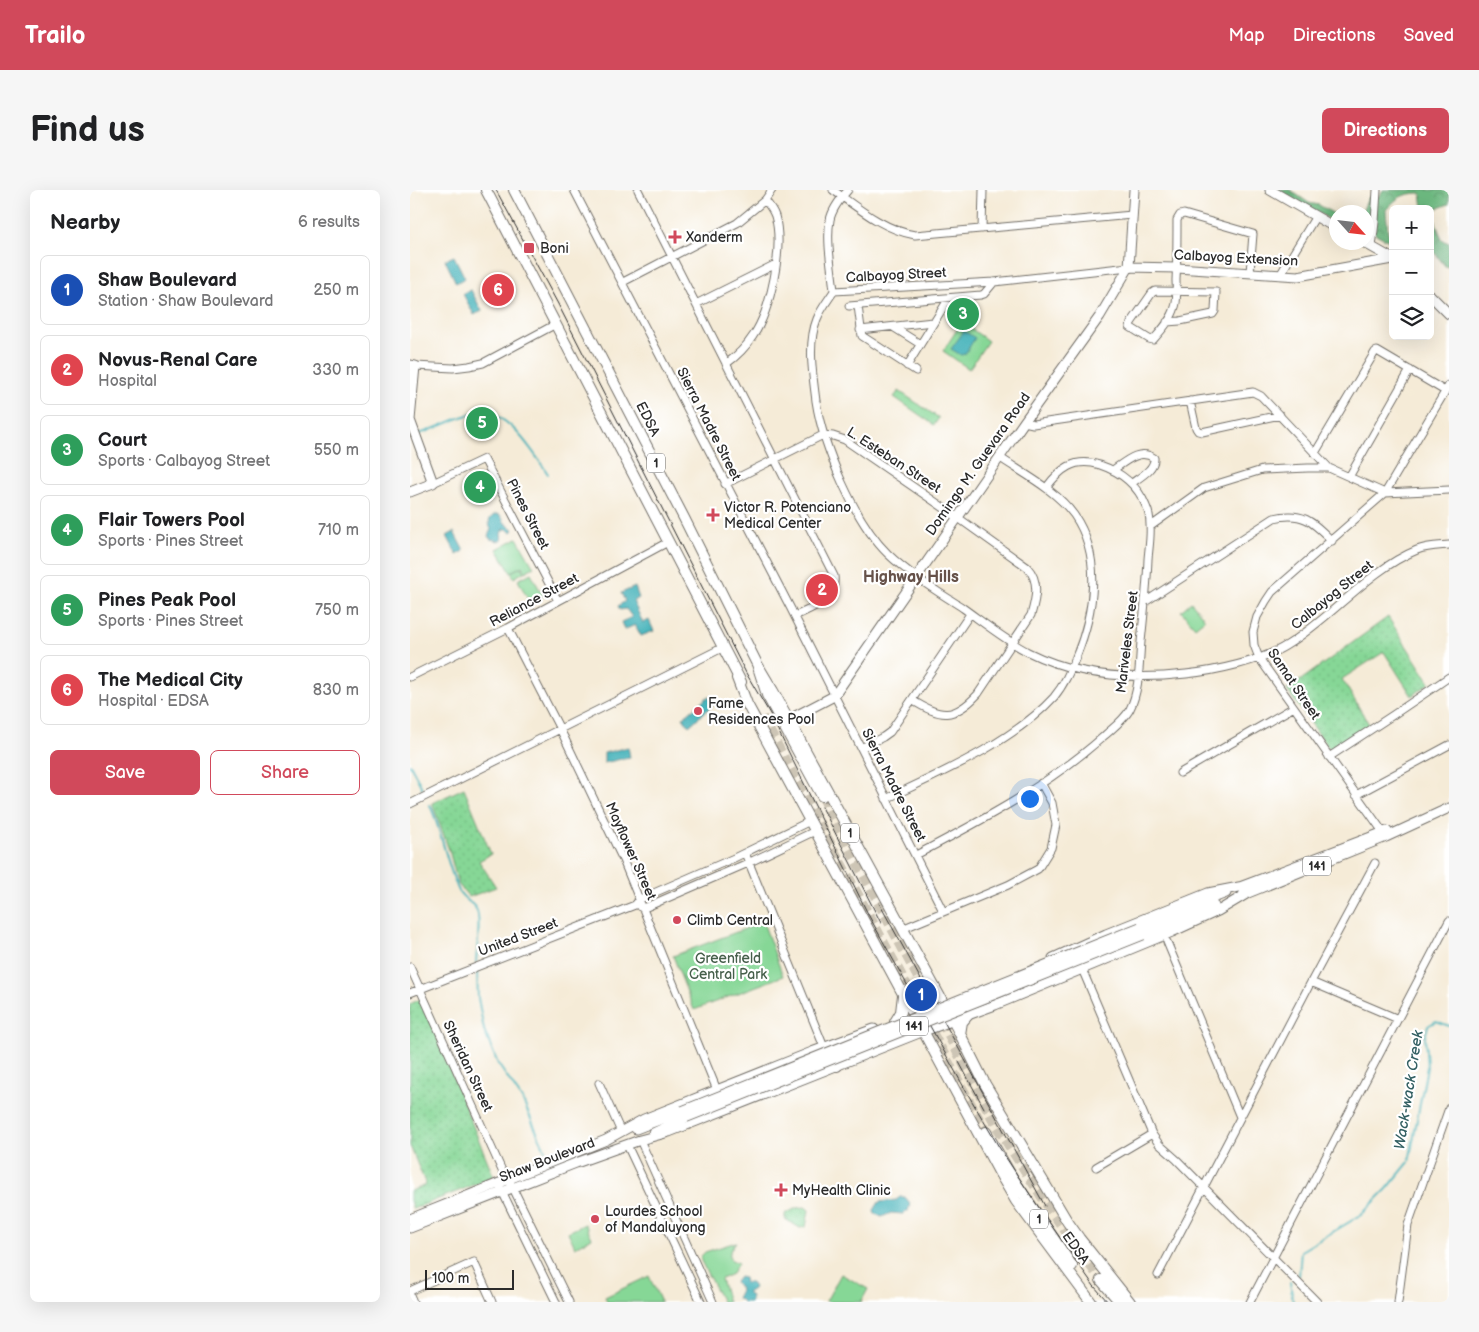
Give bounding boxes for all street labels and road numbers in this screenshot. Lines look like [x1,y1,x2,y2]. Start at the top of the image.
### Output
street label: Calbayog Extension [1173,246,1299,270]
street label: Calbayog Street [845,264,947,286]
street label: Sierra Madre Street [673,365,745,484]
street label: Domingo M. Guevara Road [922,389,1034,539]
street label: EDSA [632,399,664,439]
street label: L. Esteban Street [844,423,945,497]
road number: 1 [647,454,665,472]
street label: Pines Street [503,476,553,553]
street label: Calbayog Street [1288,556,1377,633]
street label: Reliance Street [487,569,582,631]
street label: Mariveles Street [1112,589,1142,694]
street label: Samat Street [1264,645,1324,723]
street label: Sierra Madre Street [858,726,930,845]
street label: Mayflower Street [602,799,660,903]
road number: 1 [841,824,859,842]
road number: 141 [1303,856,1331,876]
street label: United Street [476,914,561,960]
road number: 141 [900,1016,928,1036]
street label: Sheridan Street [439,1018,497,1115]
street label: Shaw Boulevard [497,1134,597,1186]
road number: 1 [1030,1210,1048,1228]
street label: EDSA [1059,1228,1094,1268]

